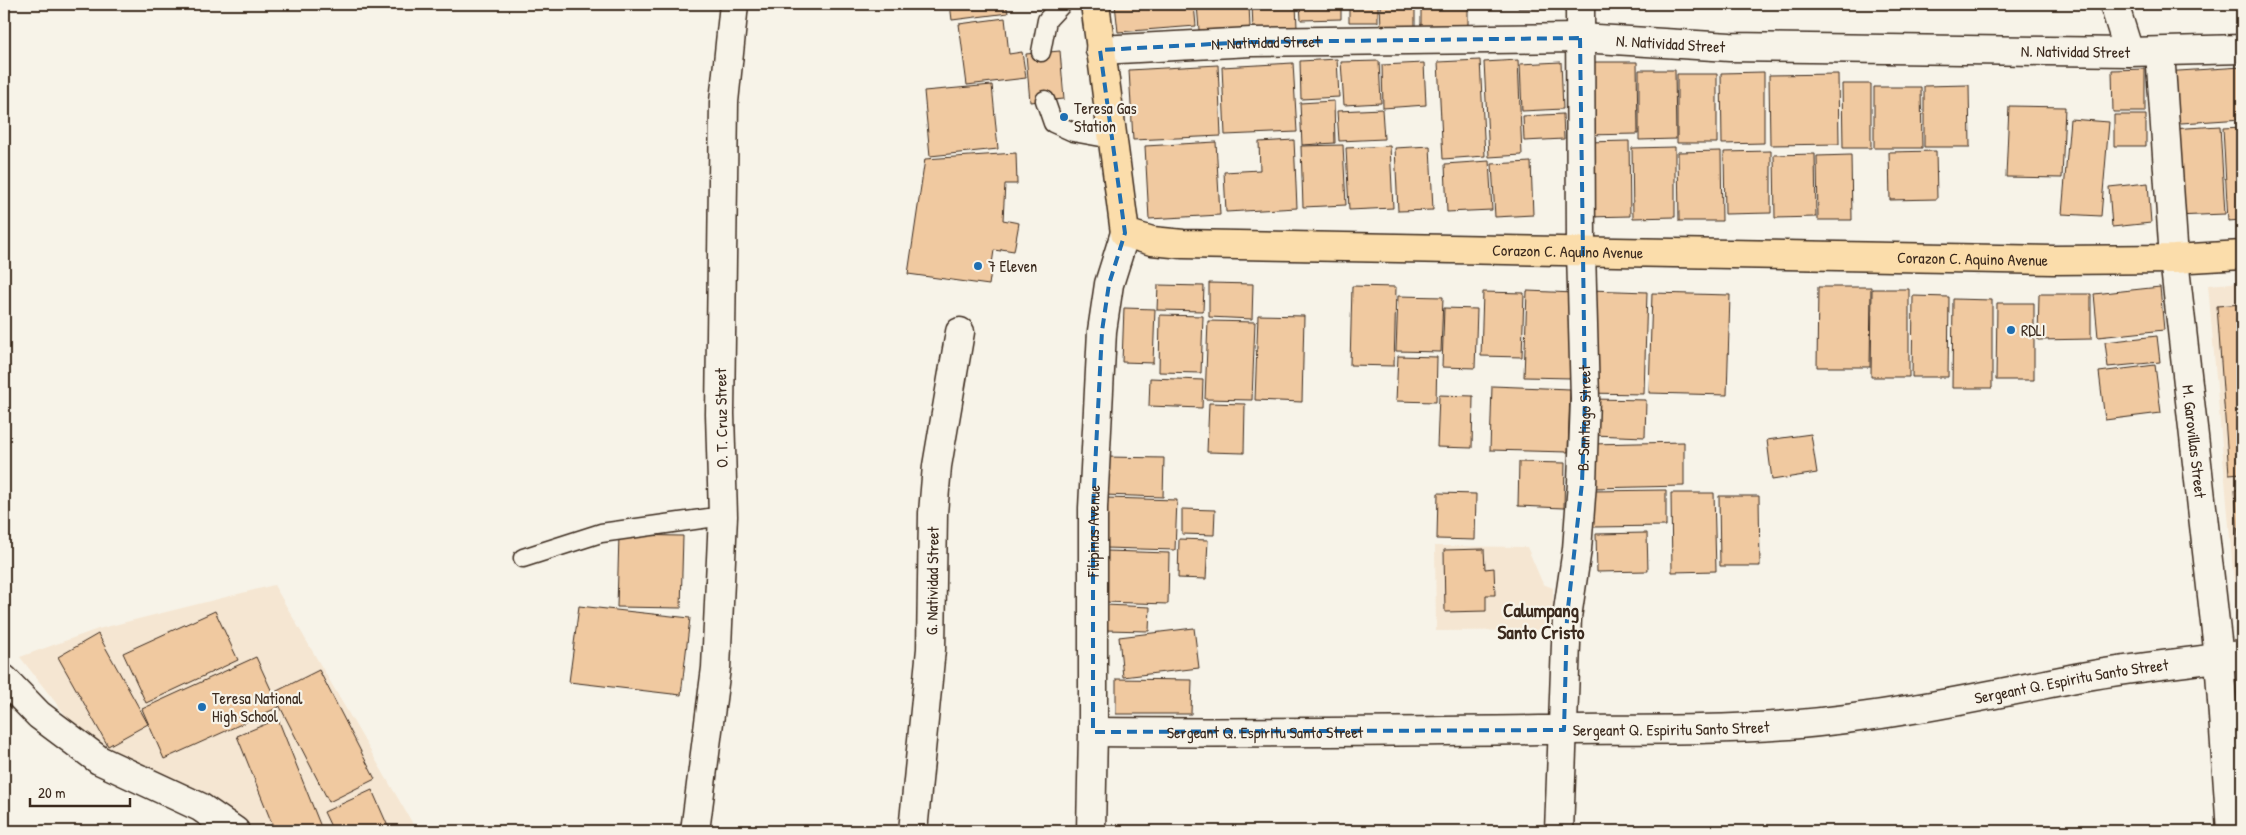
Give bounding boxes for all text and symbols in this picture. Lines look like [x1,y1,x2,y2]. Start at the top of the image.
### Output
street label: N. Natividad Street [1615,29,1726,58]
street label: N. Natividad Street [1211,30,1321,55]
street label: N. Natividad Street [2021,40,2131,63]
place label: Teresa Gas Station [1074,97,1137,137]
marker: Teresa Gas Station [1058,111,1070,123]
street label: Corazon C. Aquino Avenue [1492,239,1644,263]
street label: Corazon C. Aquino Avenue [1897,246,2049,271]
place label: 7 Eleven [988,255,1037,277]
marker: 7 Eleven [972,260,984,272]
place label: RDLI [2021,319,2046,341]
marker: RDLI [2005,324,2017,336]
street label: B. Santiago Street [1571,364,1596,472]
street label: O. T. Cruz Street [709,367,733,468]
street label: M. Garovillas Street [2177,384,2212,500]
street label: Filipinas Avenue [1082,484,1105,578]
street label: G. Natividad Street [920,526,944,635]
district label: Calumpang Santo Cristo [1498,597,1585,645]
street label: Sergeant Q. Espiritu Santo Street [1972,653,2170,709]
place label: Teresa National High School [212,687,303,727]
marker: Teresa National High School [196,701,208,713]
street label: Sergeant Q. Espiritu Santo Street [1573,715,1770,741]
street label: Sergeant Q. Espiritu Santo Street [1167,721,1364,743]
scale bar [30,775,130,807]
text: 20 m [38,782,65,803]

